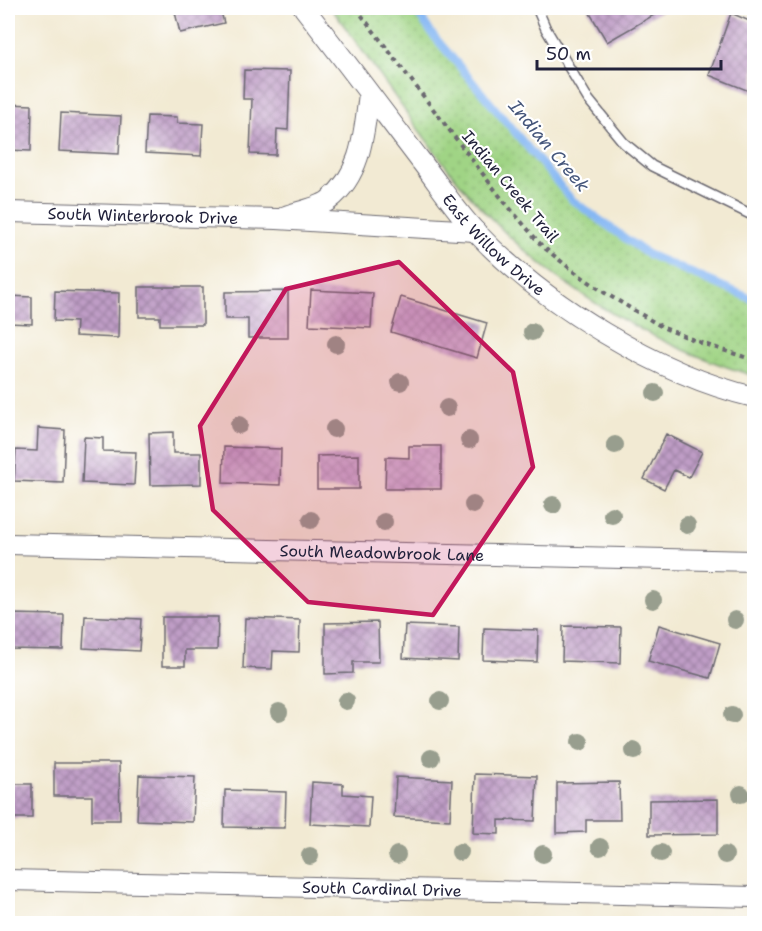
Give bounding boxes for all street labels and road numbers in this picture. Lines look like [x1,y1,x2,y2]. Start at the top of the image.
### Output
street label: Indian Creek Trail [458,126,564,247]
street label: East Willow Drive [437,190,549,300]
street label: South Winterbrook Drive [47,203,239,229]
street label: South Meadowbrook Lane [279,540,484,566]
street label: South Cardinal Drive [302,877,462,901]

